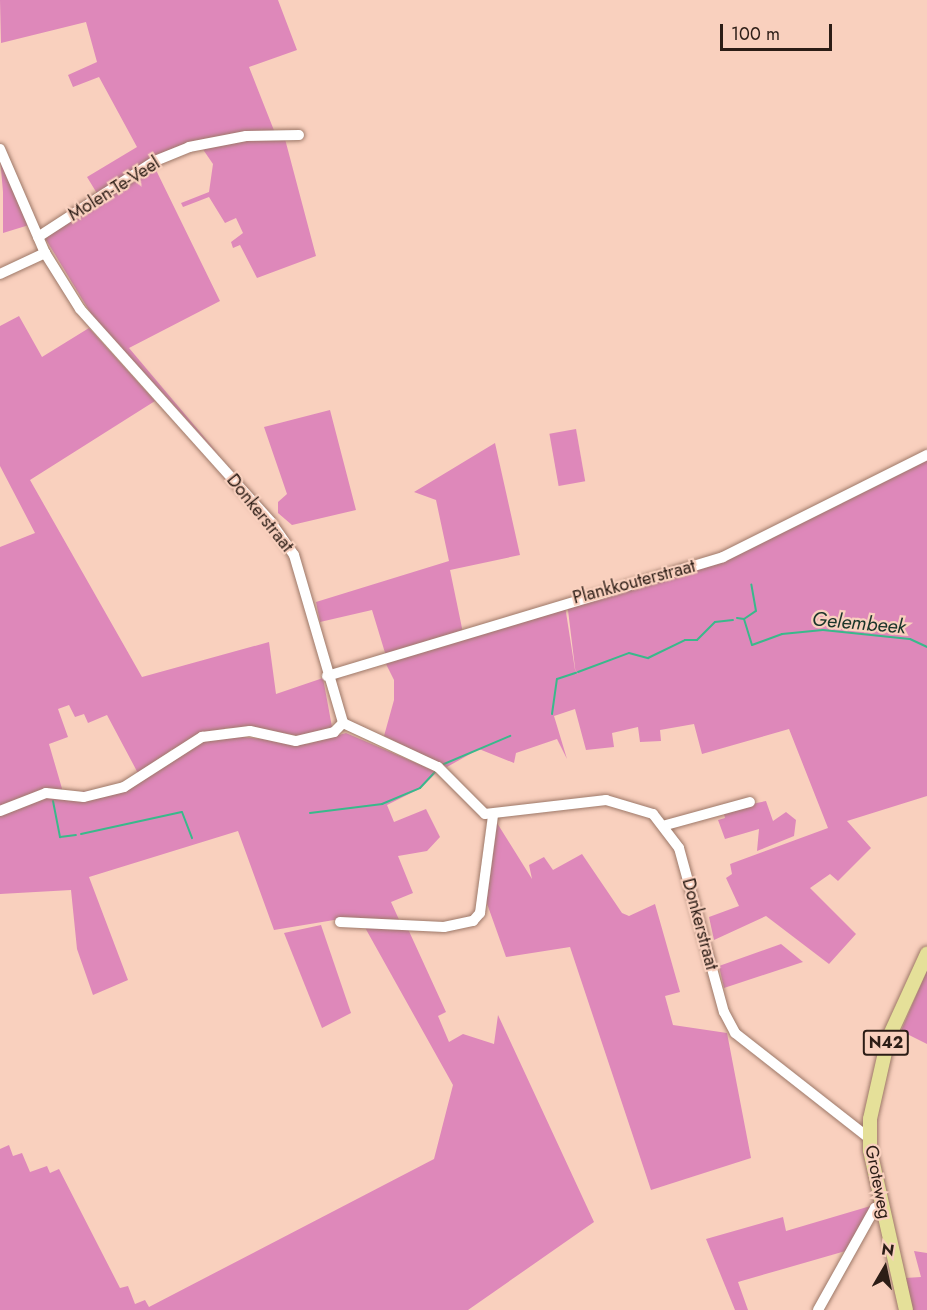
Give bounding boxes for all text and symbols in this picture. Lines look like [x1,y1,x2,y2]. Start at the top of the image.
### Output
scale bar [723,12,836,50]
text: 100 m [731,21,780,47]
street label: Molen-Te-Veel [64,152,164,226]
street label: Donkerstraat [222,470,298,556]
street label: Plankkouterstraat [570,555,698,609]
water label: Gelembeek [811,607,907,639]
street label: Donkerstraat [677,876,723,972]
road number: N42 [862,1030,910,1056]
street label: Groteweg [860,1143,896,1221]
text: N [880,1237,896,1262]
north arrow [855,1238,915,1298]

